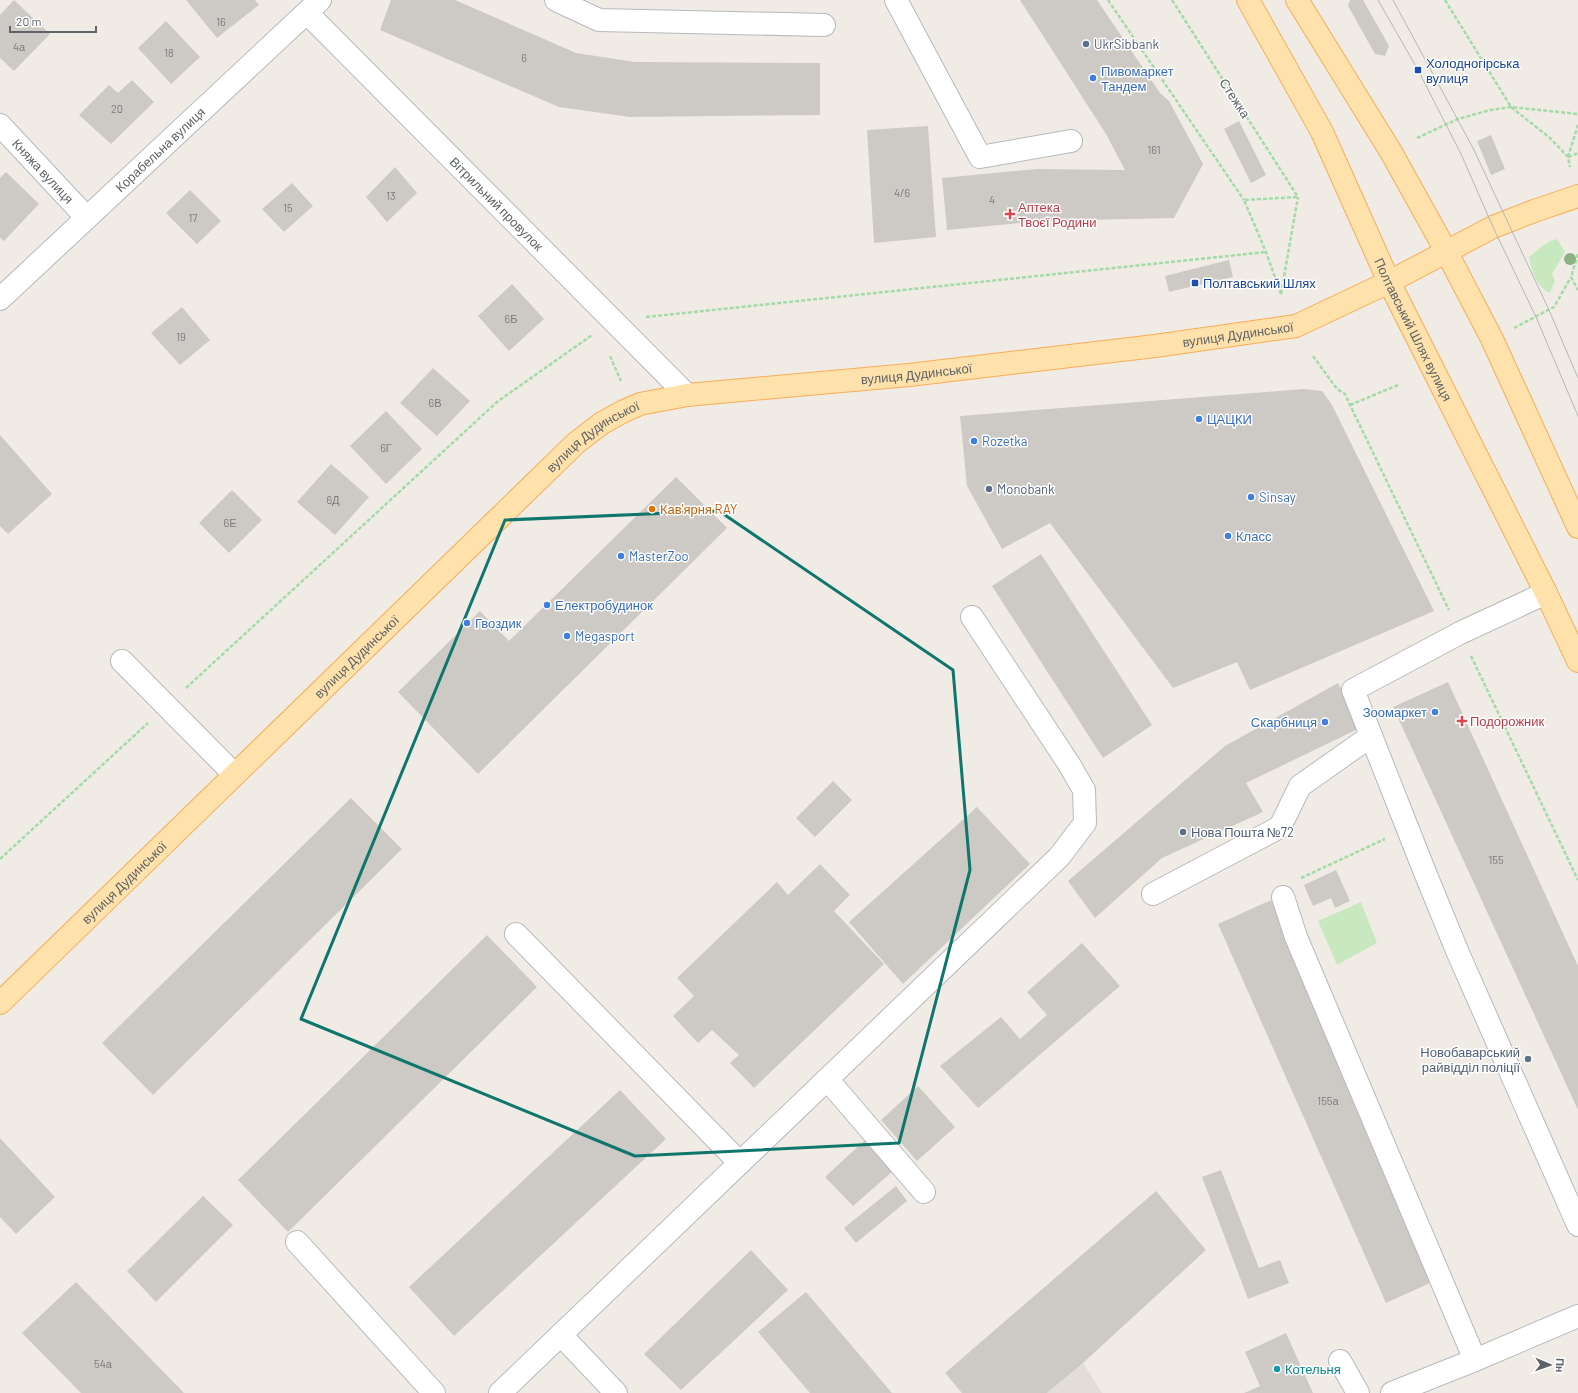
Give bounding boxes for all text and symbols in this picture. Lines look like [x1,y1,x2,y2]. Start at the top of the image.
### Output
scale bar [10,8,96,34]
text: 20 m [16,14,42,28]
house number: 16 [216,15,226,28]
place label: UkrSibbank [1094,36,1159,52]
marker: UkrSibbank [1081,39,1091,49]
house number: 4а [13,40,26,53]
house number: 18 [164,46,174,59]
house number: 6 [521,51,527,64]
place label: Холодногірська вулиця [1426,55,1520,86]
place label: Пивомаркет Тандем [1101,63,1174,94]
marker: Холодногірська вулиця [1413,65,1423,75]
marker: Пивомаркет Тандем [1088,73,1098,83]
street label: Стежка [1216,75,1254,122]
house number: 20 [111,102,123,115]
street label: Корабельна вулиця [112,104,208,195]
street label: Княжа вулиця [9,135,77,207]
house number: 161 [1147,143,1161,156]
street label: Вітрильний провулок [447,153,547,254]
house number: 4/6 [894,186,910,199]
house number: 13 [386,189,396,202]
house number: 4 [989,193,995,206]
place label: Аптека Твоєї Родини [1018,199,1097,230]
house number: 15 [283,201,293,214]
marker: Аптека Твоєї Родини [1005,209,1015,219]
house number: 17 [188,211,198,224]
street label: Полтавський Шлях вулиця [1371,255,1456,404]
place label: Полтавський Шлях [1203,275,1316,291]
marker: Полтавський Шлях [1190,278,1200,288]
house number: 6Б [505,312,517,325]
street label: вулиця Дудинської [1181,318,1295,350]
house number: 19 [176,330,186,343]
street label: вулиця Дудинської [860,360,973,387]
house number: 6В [428,396,442,409]
street label: вулиця Дудинської [543,397,642,475]
place label: ЦАЦКИ [1207,411,1252,427]
marker: ЦАЦКИ [1194,414,1204,424]
place label: Rozetka [982,433,1027,449]
marker: Rozetka [969,436,979,446]
house number: 6Г [380,441,392,454]
place label: Monobank [997,481,1055,497]
marker: Monobank [984,484,994,494]
place label: Sinsay [1259,489,1296,505]
marker: Sinsay [1246,492,1256,502]
house number: 6Д [326,493,340,506]
place label: Кав'ярня RAY [660,501,737,517]
marker: Кав'ярня RAY [647,504,657,514]
house number: 6Е [223,516,237,529]
place label: Класс [1236,528,1272,544]
marker: Класс [1223,531,1233,541]
place label: MasterZoo [629,548,689,564]
marker: MasterZoo [616,551,626,561]
place label: Електробудинок [555,597,653,613]
marker: Електробудинок [542,600,552,610]
street label: вулиця Дудинської [311,612,402,701]
place label: Гвоздик [475,615,522,631]
marker: Гвоздик [462,618,472,628]
place label: Megasport [575,628,635,644]
marker: Megasport [562,631,572,641]
place label: Зоомаркет [1363,704,1427,720]
marker: Зоомаркет [1430,707,1440,717]
place label: Подорожник [1470,713,1545,729]
place label: Скарбниця [1251,714,1317,730]
marker: Подорожник [1457,716,1467,726]
marker: Скарбниця [1320,717,1330,727]
place label: Нова Пошта №72 [1191,824,1294,840]
marker: Нова Пошта №72 [1178,827,1188,837]
street label: вулиця Дудинської [78,837,170,927]
house number: 155 [1488,853,1504,866]
place label: Новобаварський райвідділ поліції [1420,1044,1520,1075]
marker: Новобаварський райвідділ поліції [1523,1054,1533,1064]
house number: 155а [1317,1094,1340,1107]
north arrow [1530,1345,1570,1385]
house number: 54а [94,1357,113,1370]
text: Пн [1554,1358,1567,1373]
place label: Котельня [1285,1361,1341,1377]
marker: Котельня [1272,1364,1282,1374]

